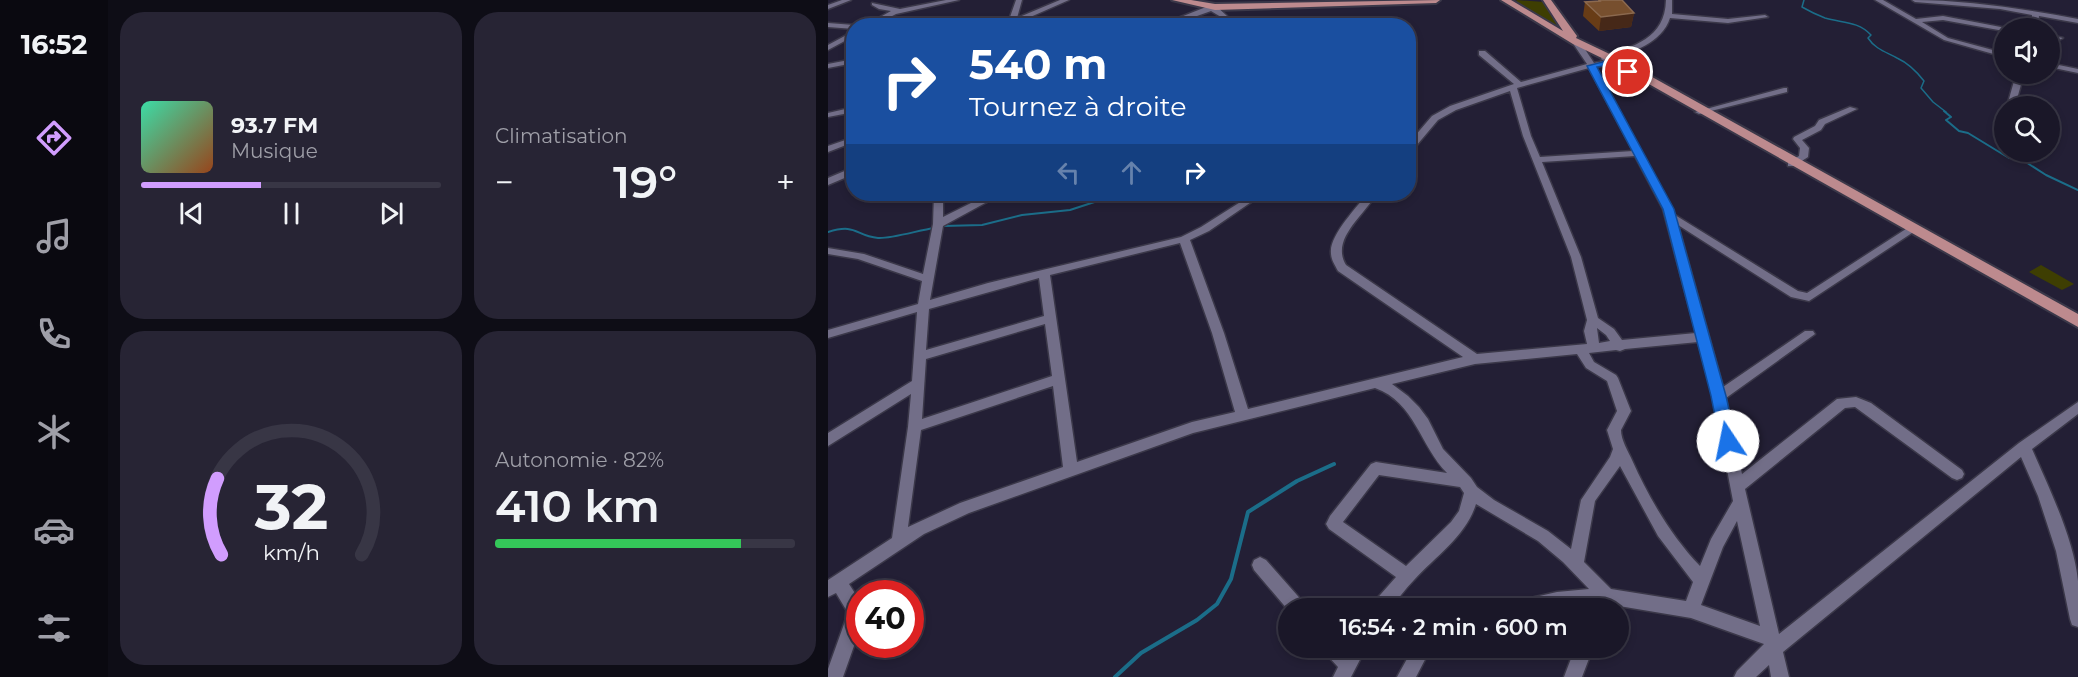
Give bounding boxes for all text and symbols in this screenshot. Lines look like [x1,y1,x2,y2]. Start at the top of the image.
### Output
map controls [1994,18,2060,162]
button: sound [1994,18,2060,84]
text: 16:52 [21,28,87,61]
text: 540 m [969,38,1107,90]
icon: right [870,42,948,120]
pin [1602,46,1653,97]
icon: arrive [1611,55,1644,88]
text: Tournez à droite [969,90,1187,123]
button: search [1994,96,2060,162]
text: 93.7 FM [231,112,318,139]
icon: directions [33,117,75,159]
text: Climatisation [495,124,628,148]
text: Musique [231,139,318,163]
text: 19° [613,154,677,209]
icon: left [1052,156,1085,189]
icon: ahead [1115,156,1148,189]
icon: right [1178,156,1211,189]
text: − [495,162,514,202]
text: + [776,162,795,202]
icon: previous [175,197,208,230]
icon: pause [275,197,308,230]
icon: next [375,197,408,230]
icon: music [33,215,75,257]
icon: phone [33,313,75,355]
position arrow [1696,409,1760,473]
icon: climate [33,411,75,453]
text: Autonomie · 82% [495,448,664,472]
text: 32 [253,469,328,545]
text: 410 km [495,478,660,533]
icon: car [33,509,75,551]
text: km/h [262,539,320,565]
speed limit sign: 40 [846,580,924,658]
icon: filters [33,607,75,649]
text: 16:54 · 2 min · 600 m [1339,614,1568,641]

